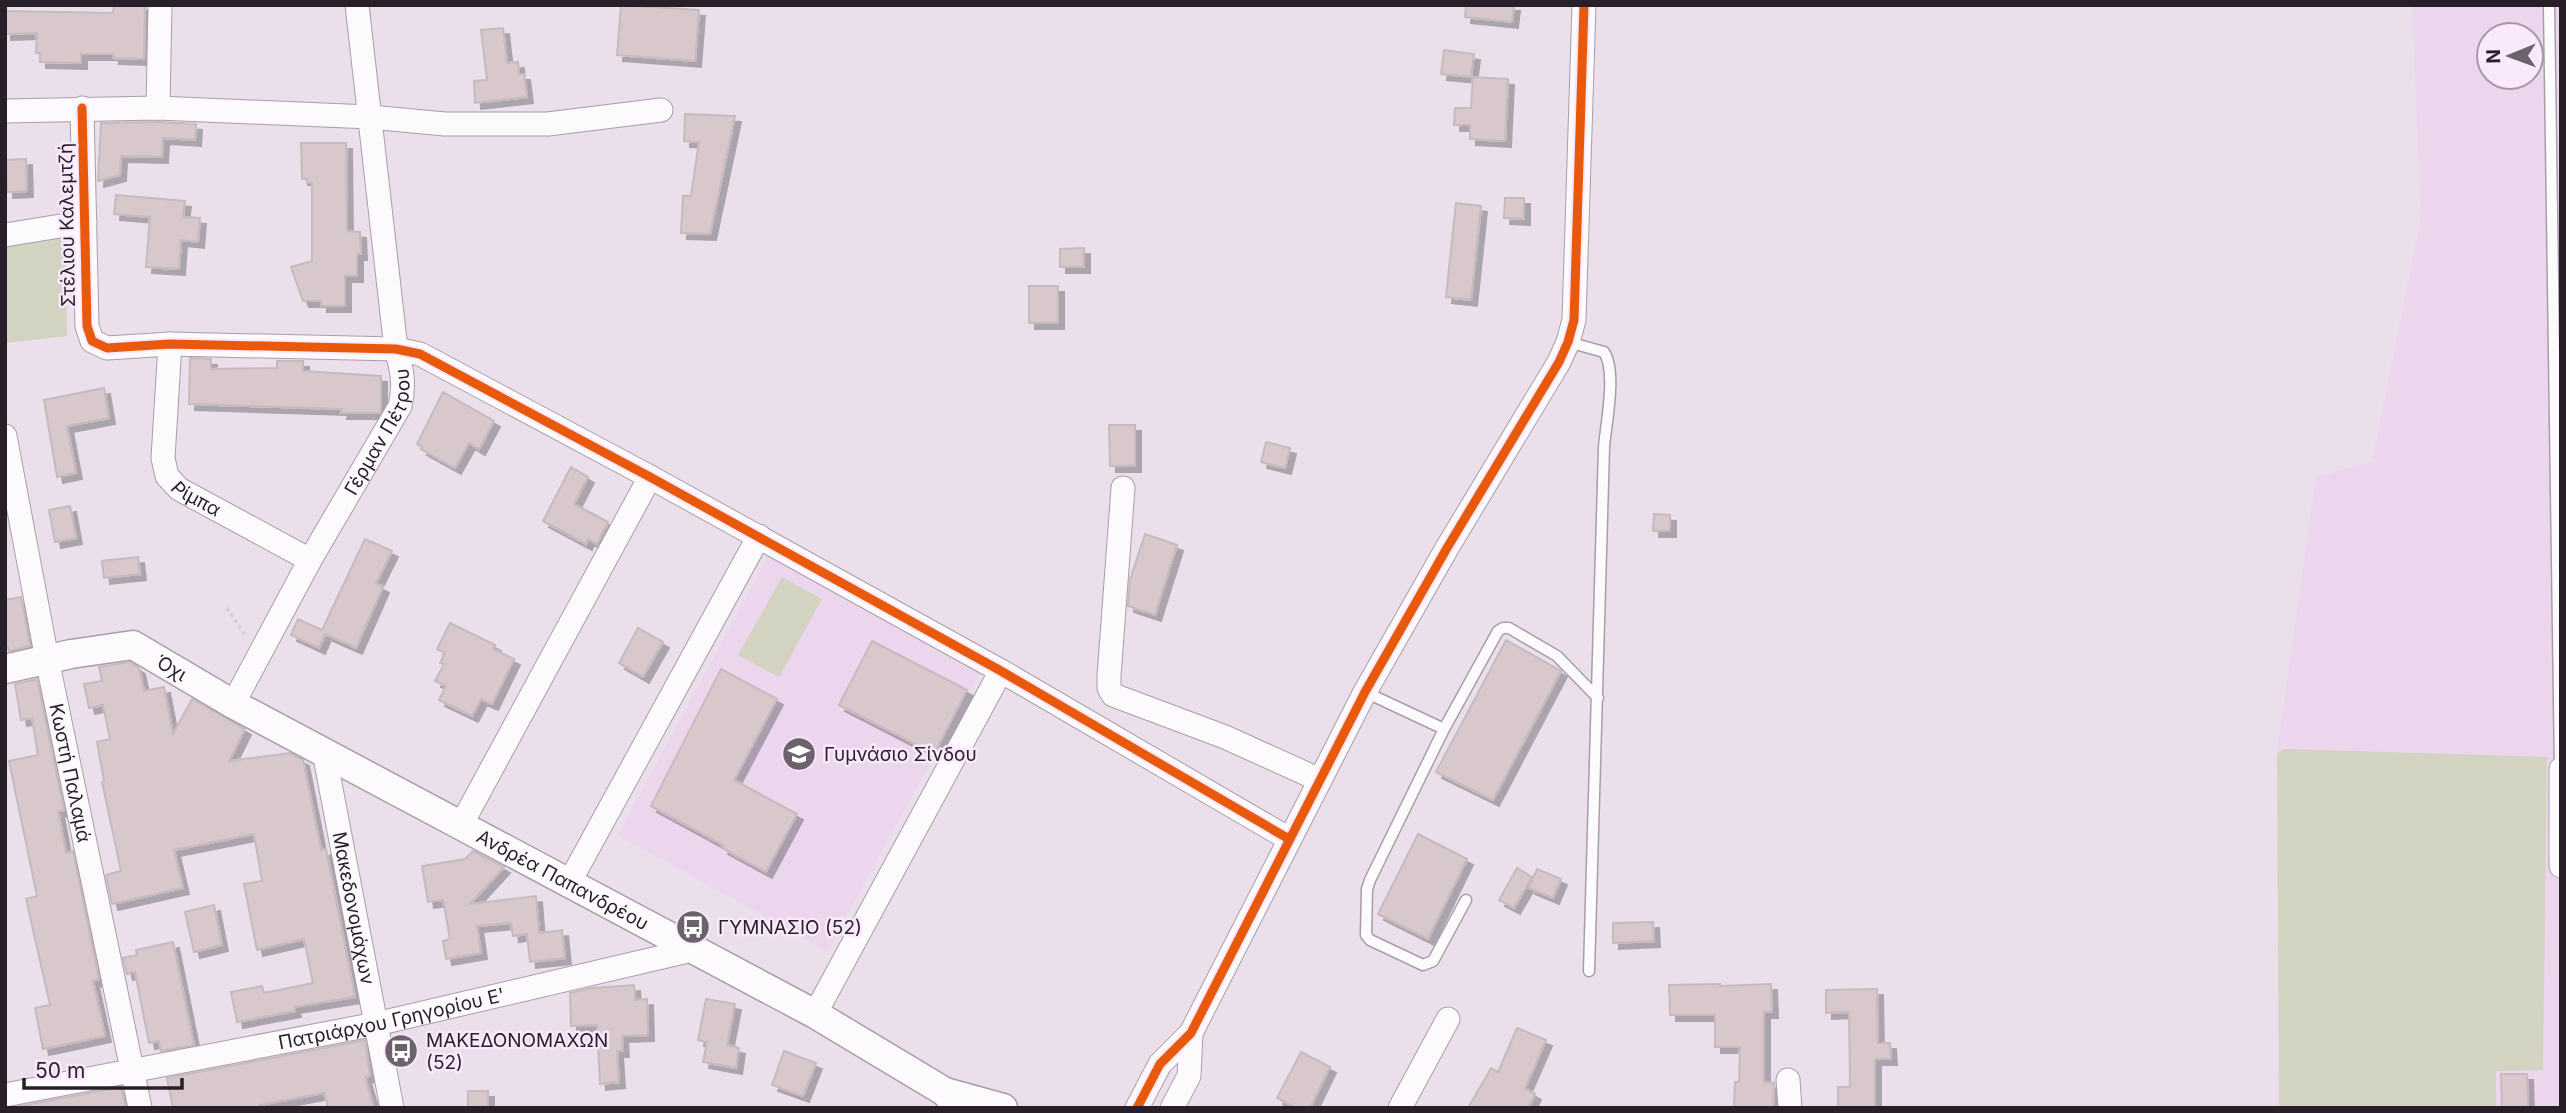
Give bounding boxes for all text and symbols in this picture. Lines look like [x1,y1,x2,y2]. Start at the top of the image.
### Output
north arrow [2475,21,2545,91]
text: N [2482,49,2505,64]
street label: Στέλιου Καλεμτζή [54,143,80,307]
street label: Γέρμαν Πέτρου [339,367,414,499]
street label: Ρίμπα [166,476,225,521]
street label: Όχι [152,650,191,686]
street label: Κωστή Παλαμά [45,701,96,844]
school or university icon: Γυμνάσιο Σίνδου [780,735,818,773]
place label: Γυμνάσιο Σίνδου [824,743,977,766]
street label: Ανδρέα Παπανδρέου [473,824,653,935]
street label: Μακεδονομάχων [328,830,380,987]
bus stop icon: ΓΥΜΝΑΣΙΟ (52) [674,908,712,946]
place label: ΓΥΜΝΑΣΙΟ (52) [718,916,862,939]
street label: Πατριάρχου Γρηγορίου Ε' [276,983,507,1054]
place label: ΜΑΚΕΔΟΝΟΜΑΧΩΝ (52) [426,1029,608,1074]
bus stop icon: ΜΑΚΕΔΟΝΟΜΑΧΩΝ (52) [382,1032,420,1070]
scale bar [24,1046,182,1090]
text: 50 m [35,1058,85,1083]

